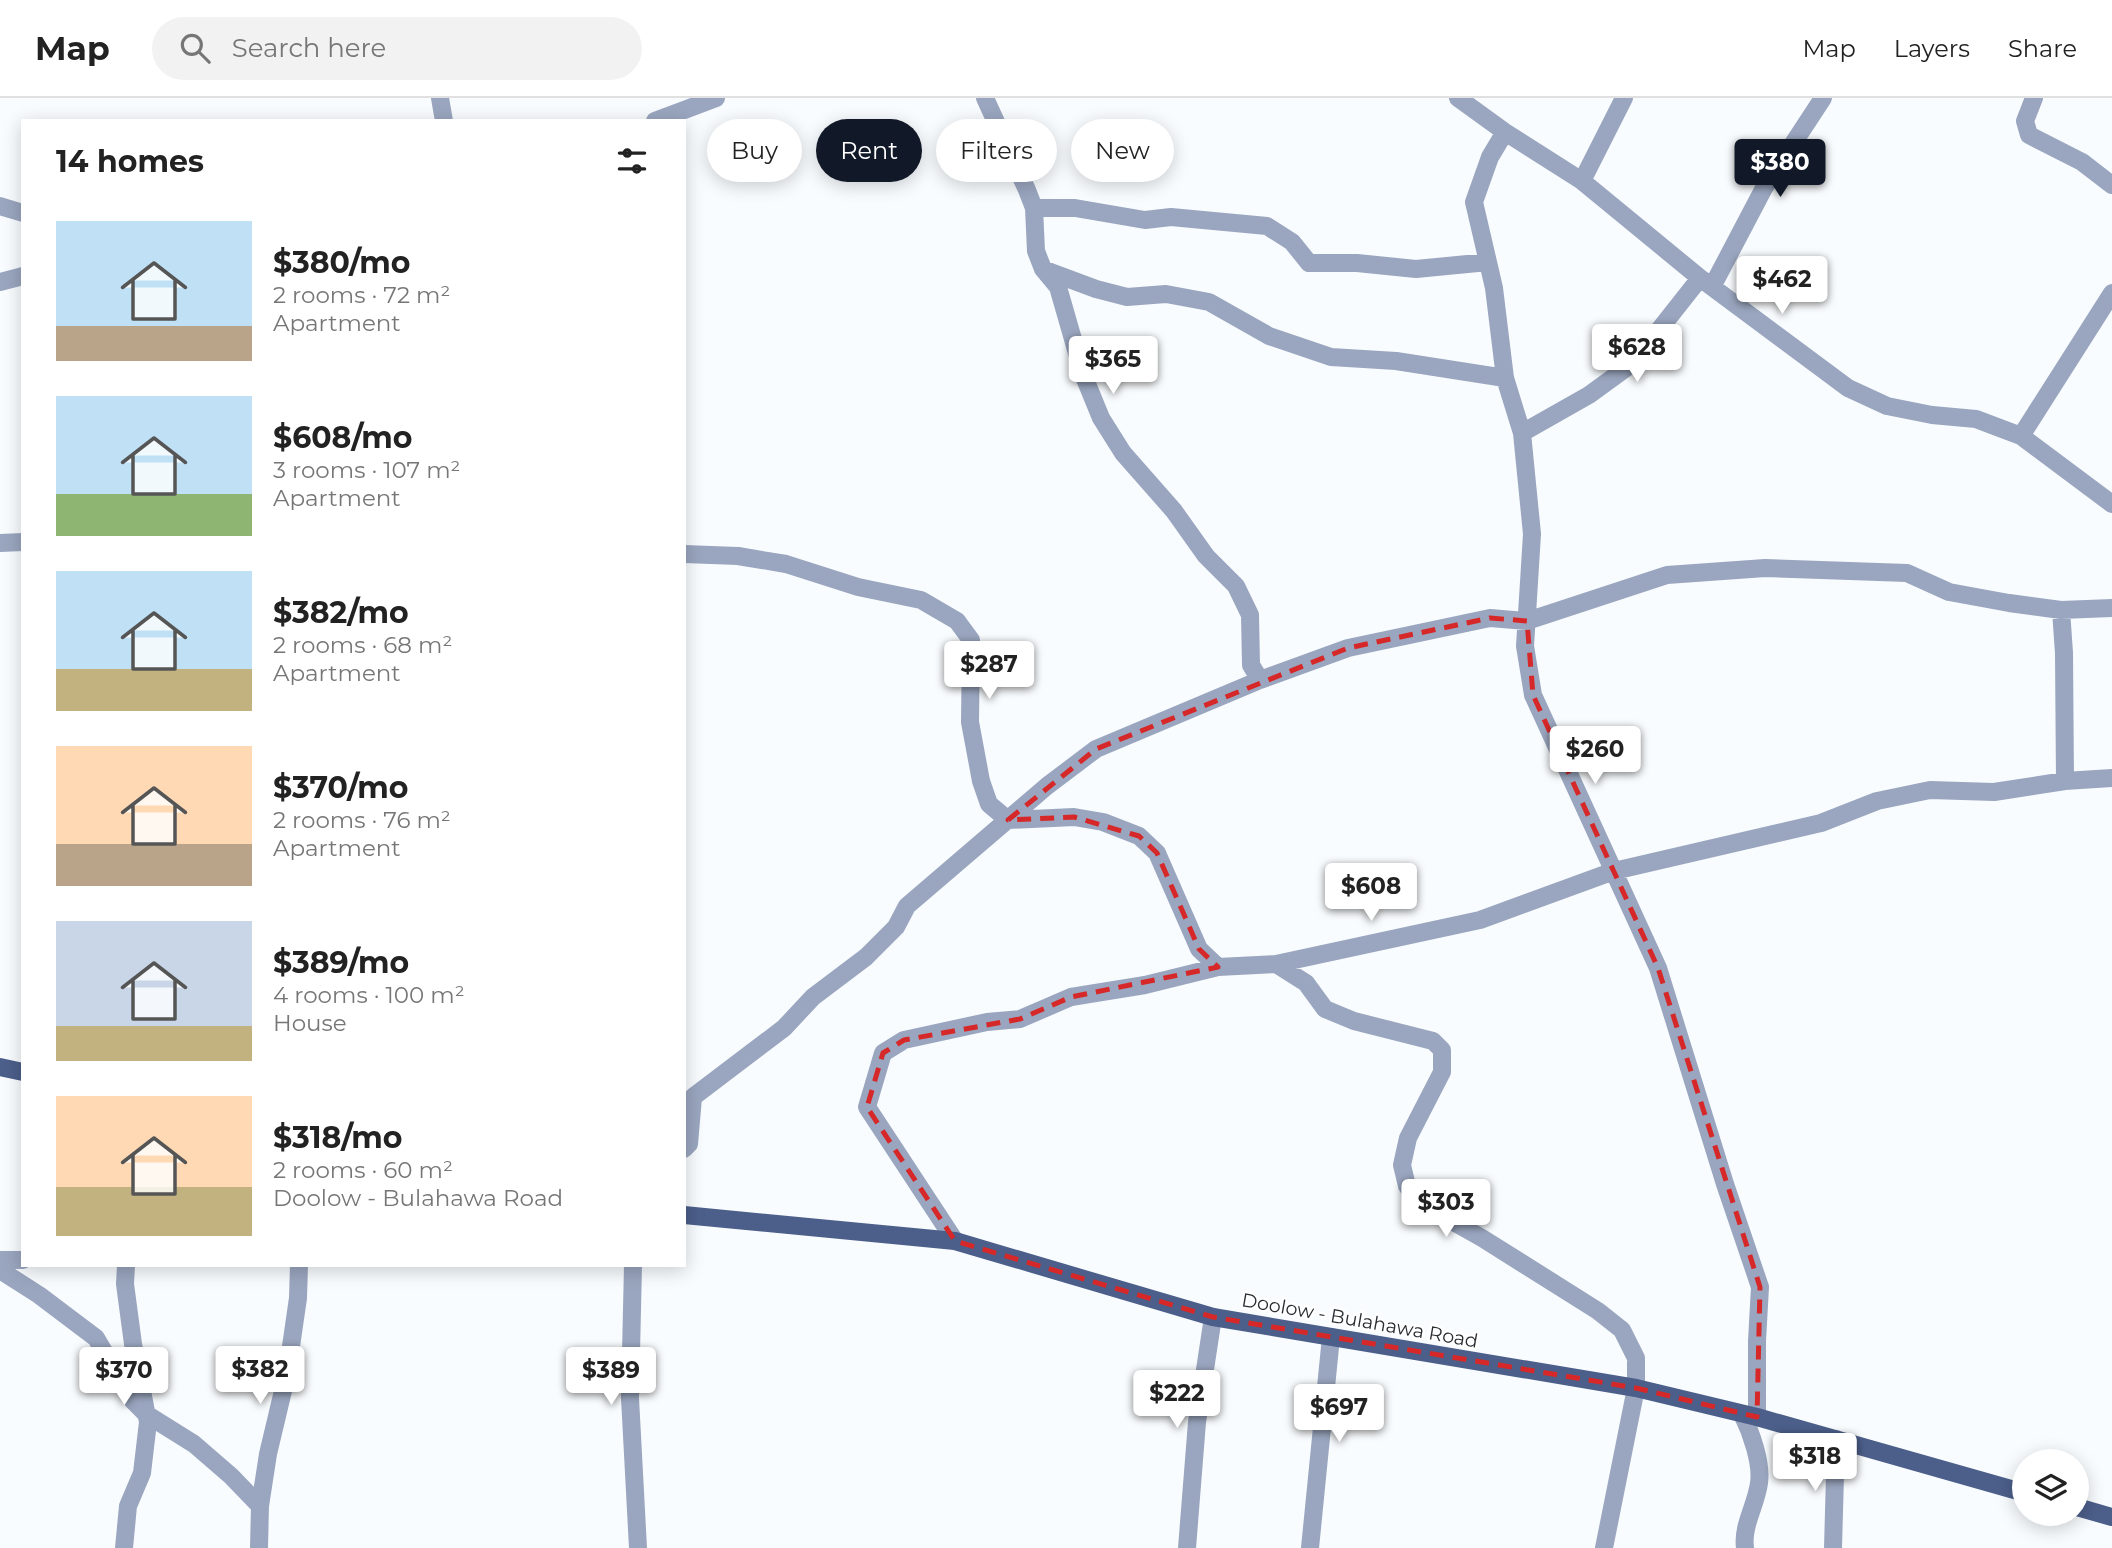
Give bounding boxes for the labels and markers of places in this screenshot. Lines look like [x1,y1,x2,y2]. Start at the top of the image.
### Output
pin: $380 [1739,140,1821,199]
pin: $462 [1741,256,1823,316]
pin: $628 [1596,324,1678,384]
pin: $365 [1072,336,1154,396]
pin: $287 [948,642,1030,701]
pin: $260 [1554,726,1636,786]
pin: $608 [1330,864,1412,923]
pin: $303 [1405,1180,1487,1239]
pin: $382 [219,1346,301,1406]
pin: $370 [83,1348,165,1407]
pin: $389 [570,1348,652,1407]
pin: $222 [1136,1370,1218,1430]
pin: $697 [1298,1384,1380,1444]
pin: $318 [1774,1434,1856,1493]

